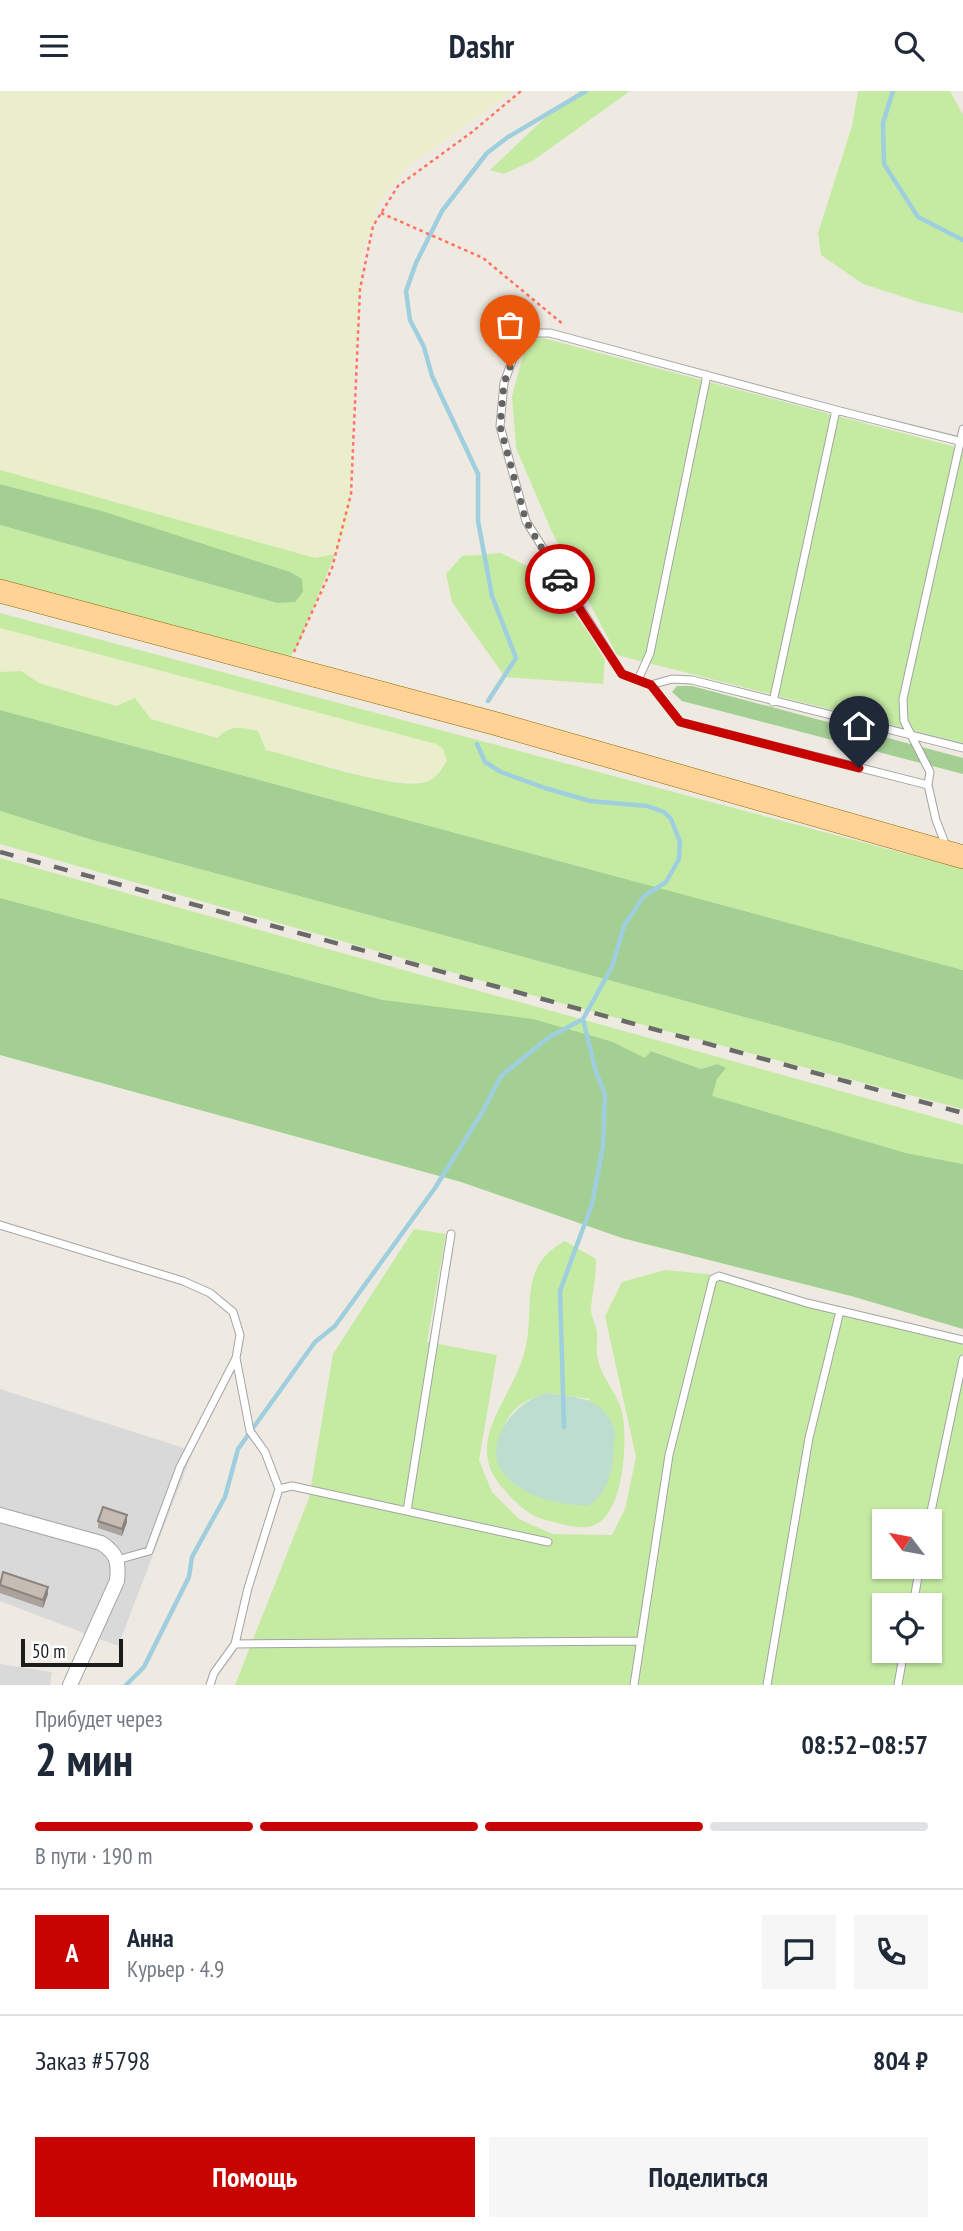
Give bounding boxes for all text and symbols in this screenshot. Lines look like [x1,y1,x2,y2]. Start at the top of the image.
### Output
text: Dashr [449,25,514,67]
icon: menu [35,27,73,65]
icon: search [890,27,928,65]
pin [480,295,540,367]
icon: bag [491,306,529,344]
courier [525,544,595,614]
icon: car [541,560,579,598]
pin [829,696,889,768]
icon: home [840,707,878,745]
north arrow [872,1509,942,1579]
map controls [872,1509,942,1663]
button: locate [872,1593,942,1663]
scale bar [21,1636,122,1668]
text: 50 m [32,1639,66,1663]
text: Прибудет через [35,1704,163,1733]
text: 08:52–08:57 [801,1728,928,1761]
text: 2 мин [35,1729,133,1789]
text: В пути · 190 m [35,1841,152,1870]
button: chat [762,1915,836,1989]
button: phone [854,1915,928,1989]
text: Анна [127,1921,174,1954]
text: А [65,1936,79,1969]
text: Курьер · 4.9 [127,1954,224,1983]
text: Заказ #5798 [35,2044,150,2077]
text: 804 ₽ [873,2044,928,2077]
button: Помощь [35,2137,475,2217]
button: Поделиться [489,2137,928,2217]

